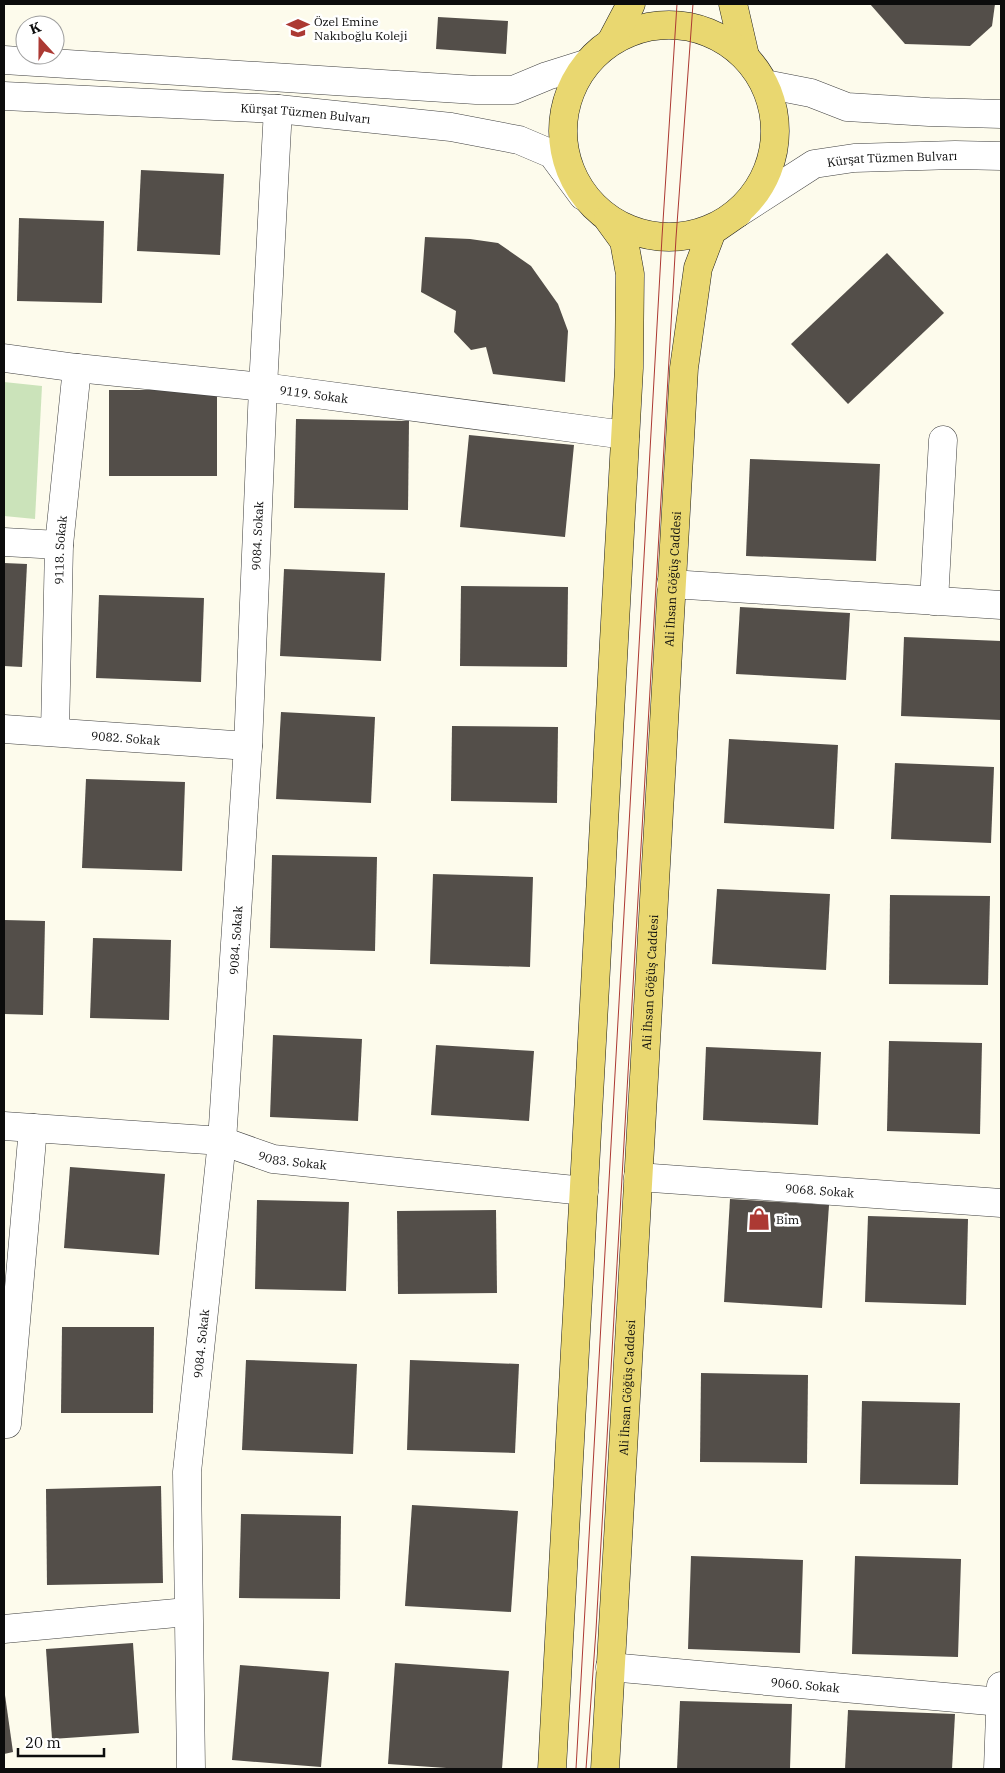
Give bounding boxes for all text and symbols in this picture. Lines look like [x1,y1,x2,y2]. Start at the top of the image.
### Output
place label: Özel Emine Nakıboğlu Koleji [314,14,408,43]
north arrow [15,15,65,65]
school or university icon: Özel Emine Nakıboğlu Koleji [285,15,311,41]
text: K [27,17,44,38]
street label: Kürşat Tüzmen Bulvarı [240,100,372,126]
street label: Kürşat Tüzmen Bulvarı [826,147,958,169]
street label: 9119. Sokak [279,382,349,406]
street label: 9084. Sokak [248,501,266,571]
street label: Ali İhsan Göğüş Caddesi [661,510,683,647]
street label: 9118. Sokak [51,515,69,585]
street label: 9082. Sokak [91,728,161,747]
street label: 9084. Sokak [225,905,245,975]
street label: Ali İhsan Göğüş Caddesi [638,914,661,1051]
street label: 9083. Sokak [256,1147,328,1172]
street label: 9068. Sokak [784,1180,855,1200]
shop icon: Bim [746,1206,772,1232]
place label: Bim [776,1212,800,1227]
street label: 9084. Sokak [189,1309,212,1379]
street label: Ali İhsan Göğüş Caddesi [615,1319,638,1456]
street label: 9060. Sokak [770,1674,840,1695]
scale bar [18,1726,104,1758]
text: 20 m [25,1733,61,1752]

